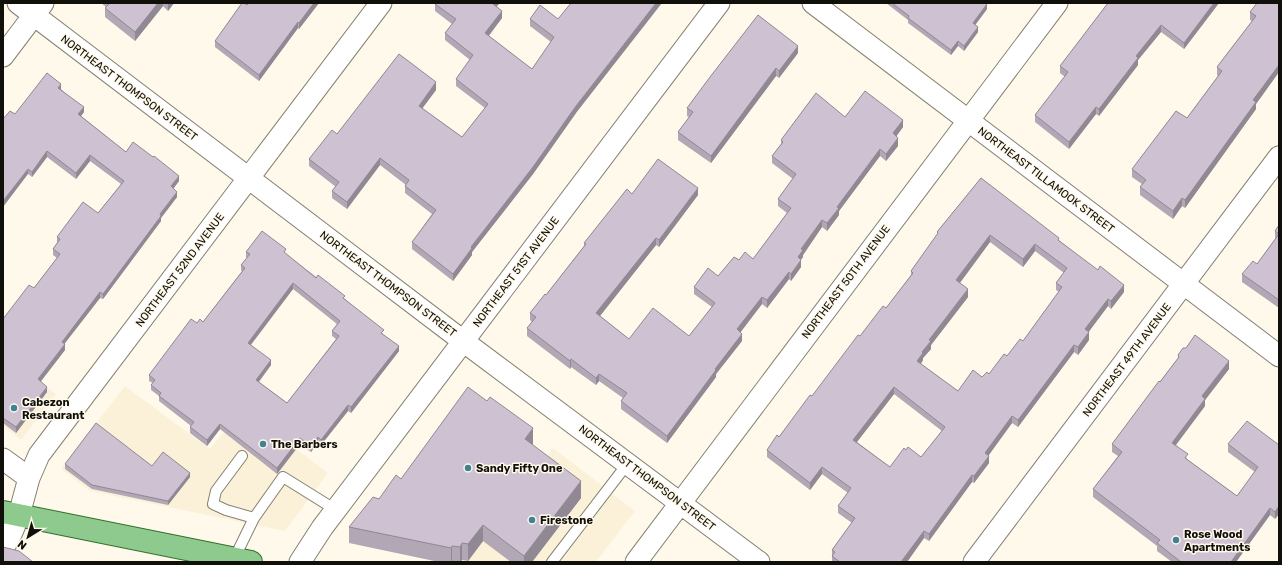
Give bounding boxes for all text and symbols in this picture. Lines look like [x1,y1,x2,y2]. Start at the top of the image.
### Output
street label: NORTHEAST THOMPSON STREET [58,32,200,144]
street label: NORTHEAST TILLAMOOK STREET [975,124,1117,236]
street label: NORTHEAST 52ND AVENUE [133,210,227,330]
street label: NORTHEAST 51ST AVENUE [470,214,562,330]
street label: NORTHEAST 50TH AVENUE [799,222,893,341]
street label: NORTHEAST THOMPSON STREET [317,228,459,340]
street label: NORTHEAST 49TH AVENUE [1080,301,1174,419]
place label: Cabezon Restaurant [22,396,84,422]
marker: Cabezon Restaurant [9,403,19,413]
street label: NORTHEAST THOMPSON STREET [576,422,718,534]
place label: The Barbers [271,438,338,451]
marker: The Barbers [258,439,268,449]
place label: Sandy Fifty One [476,462,563,475]
marker: Sandy Fifty One [463,463,473,473]
place label: Firestone [540,514,593,527]
marker: Firestone [527,515,537,525]
north arrow [8,517,48,557]
place label: Rose Wood Apartments [1184,528,1250,554]
marker: Rose Wood Apartments [1171,535,1181,545]
text: N [15,537,29,552]

